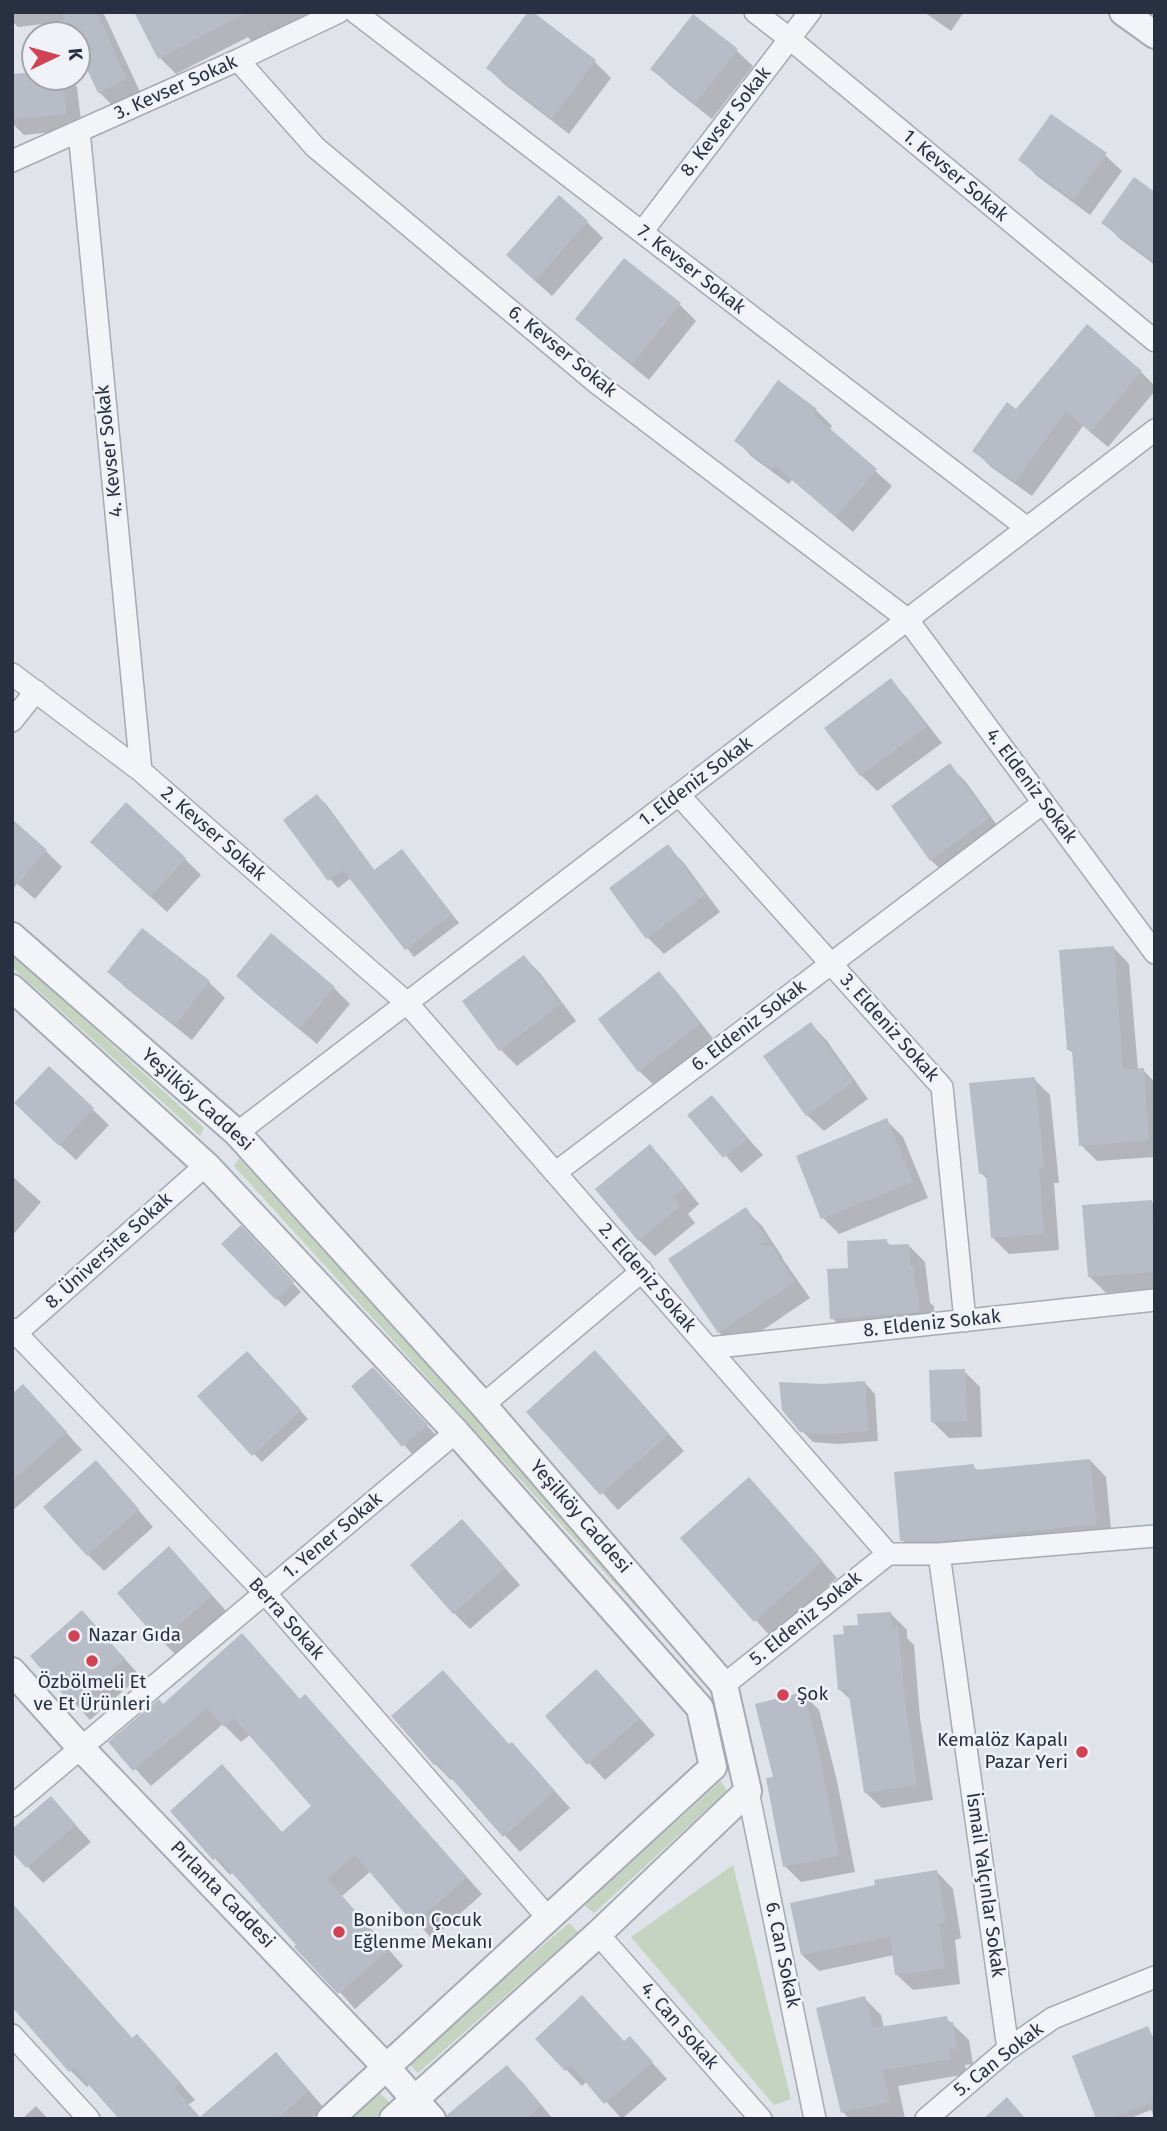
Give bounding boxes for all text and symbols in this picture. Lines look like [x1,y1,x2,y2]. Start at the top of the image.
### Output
north arrow [21,21,91,91]
text: K [63,47,87,61]
street label: 3. Kevser Sokak [111,51,241,125]
street label: 8. Kevser Sokak [676,63,776,181]
street label: 1. Kevser Sokak [898,125,1012,227]
street label: 7. Kevser Sokak [632,221,750,319]
street label: 6. Kevser Sokak [503,301,621,403]
street label: 4. Kevser Sokak [92,384,128,518]
street label: 4. Eldeniz Sokak [980,724,1082,848]
street label: 1. Eldeniz Sokak [635,732,757,832]
street label: 2. Kevser Sokak [156,782,270,886]
street label: 3. Eldeniz Sokak [835,969,943,1087]
street label: 6. Eldeniz Sokak [687,975,811,1077]
street label: Yeşilköy Caddesi [136,1044,258,1156]
street label: 8. Üniversite Sokak [41,1188,177,1314]
street label: 2. Eldeniz Sokak [593,1219,701,1337]
street label: 8. Eldeniz Sokak [862,1305,1002,1343]
street label: Yeşilköy Caddesi [525,1456,635,1578]
street label: 1. Yener Sokak [279,1488,387,1584]
street label: 5. Eldeniz Sokak [746,1567,866,1671]
street label: Berra Sokak [243,1573,329,1665]
place label: Nazar Gıda [88,1625,181,1647]
marker: Nazar Gıda [66,1628,82,1644]
marker: Özbölmeli Et ve Et Ürünleri [84,1653,100,1669]
place label: Özbölmeli Et ve Et Ürünleri [33,1672,151,1716]
place label: Şok [797,1684,828,1706]
marker: Şok [775,1687,791,1703]
place label: Kemalöz Kapalı Pazar Yeri [937,1730,1068,1774]
marker: Kemalöz Kapalı Pazar Yeri [1074,1744,1090,1760]
street label: İsmail Yalçınlar Sokak [961,1791,1009,1979]
street label: Pırlanta Caddesi [165,1837,279,1953]
street label: 6. Can Sokak [760,1900,804,2010]
place label: Bonibon Çocuk Eğlenme Mekanı [353,1910,493,1954]
marker: Bonibon Çocuk Eğlenme Mekanı [331,1924,347,1940]
street label: 4. Can Sokak [635,1978,723,2074]
street label: 5. Can Sokak [950,2018,1048,2102]

